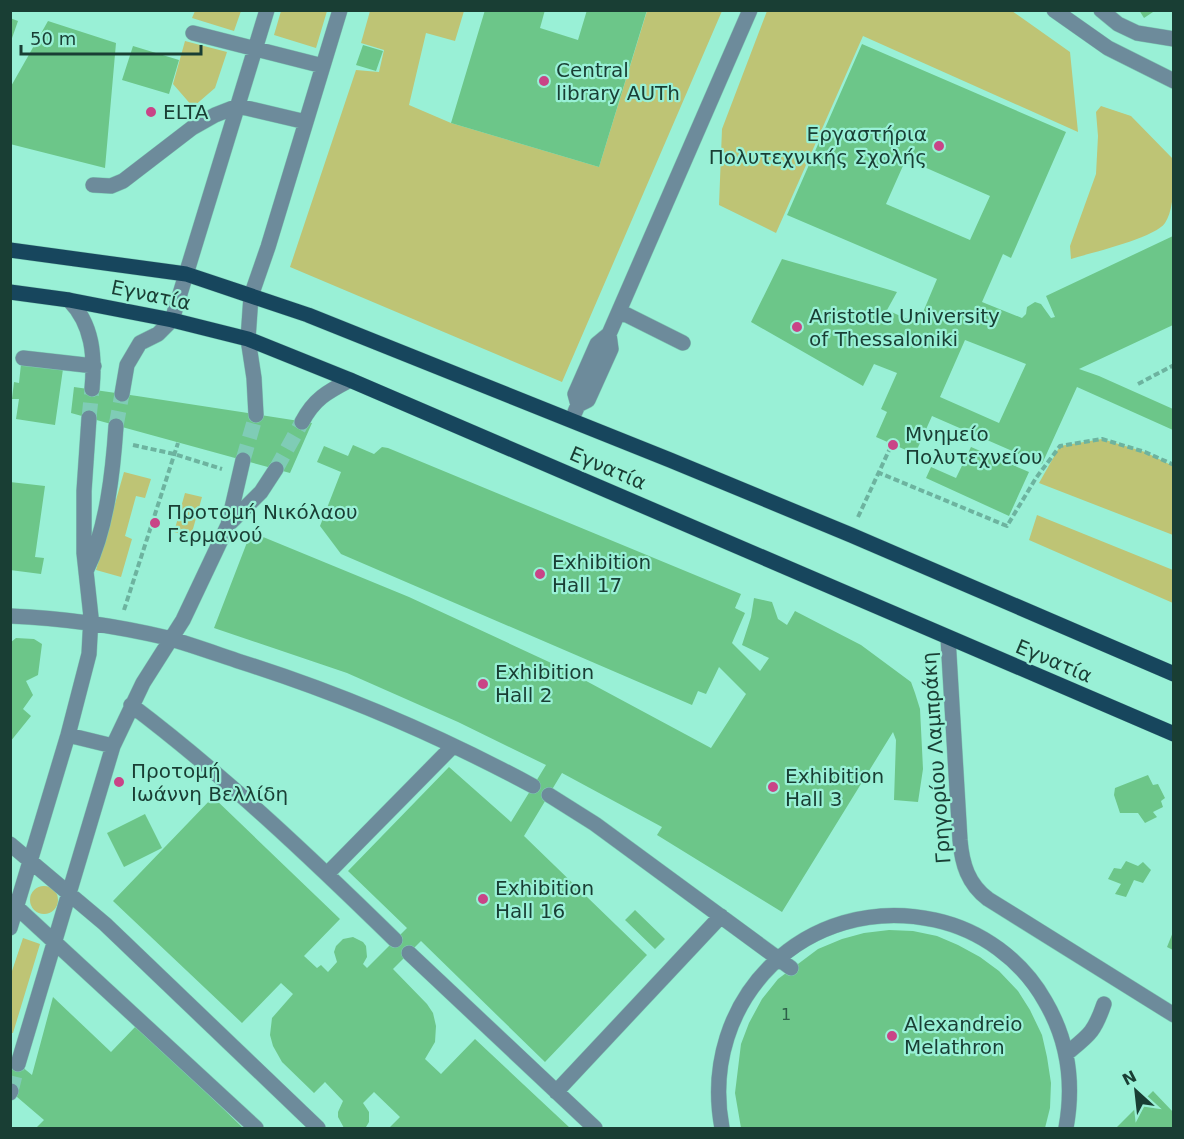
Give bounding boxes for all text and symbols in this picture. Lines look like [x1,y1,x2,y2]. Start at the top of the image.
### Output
scale bar [21,18,201,56]
text: 50 m [30,28,76,49]
place label: Central library AUTh [556,58,680,105]
marker: Central library AUTh [537,74,551,88]
place label: ELTA [163,100,209,124]
marker: ELTA [144,105,158,119]
place label: Εργαστήρια Πολυτεχνικής Σχολής [709,122,927,169]
marker: Εργαστήρια Πολυτεχνικής Σχολής [932,139,946,153]
street label: Εγνατία [109,275,193,315]
place label: Aristotle University of Thessaloniki [809,304,1000,351]
marker: Aristotle University of Thessaloniki [790,320,804,334]
place label: Μνημείο Πολυτεχνείου [905,422,1043,469]
marker: Μνημείο Πολυτεχνείου [886,438,900,452]
street label: Εγνατία [566,441,650,495]
place label: Προτομή Νικόλαου Γερμανού [167,500,358,547]
marker: Προτομή Νικόλαου Γερμανού [148,516,162,530]
place label: Exhibition Hall 17 [552,550,651,597]
marker: Exhibition Hall 17 [533,567,547,581]
street label: Εγνατία [1012,634,1096,688]
street label: Γρηγορίου Λαμπράκη [917,651,955,865]
place label: Exhibition Hall 2 [495,660,594,707]
marker: Exhibition Hall 2 [476,677,490,691]
place label: Προτομή Ιωάννη Βελλίδη [131,759,288,806]
place label: Exhibition Hall 3 [785,764,884,811]
marker: Προτομή Ιωάννη Βελλίδη [112,775,126,789]
marker: Exhibition Hall 3 [766,780,780,794]
place label: Exhibition Hall 16 [495,876,594,923]
marker: Exhibition Hall 16 [476,892,490,906]
house number: 1 [781,1005,791,1024]
place label: Alexandreio Melathron [904,1012,1023,1059]
marker: Alexandreio Melathron [885,1029,899,1043]
north arrow [1106,1061,1166,1121]
text: N [1119,1067,1140,1090]

